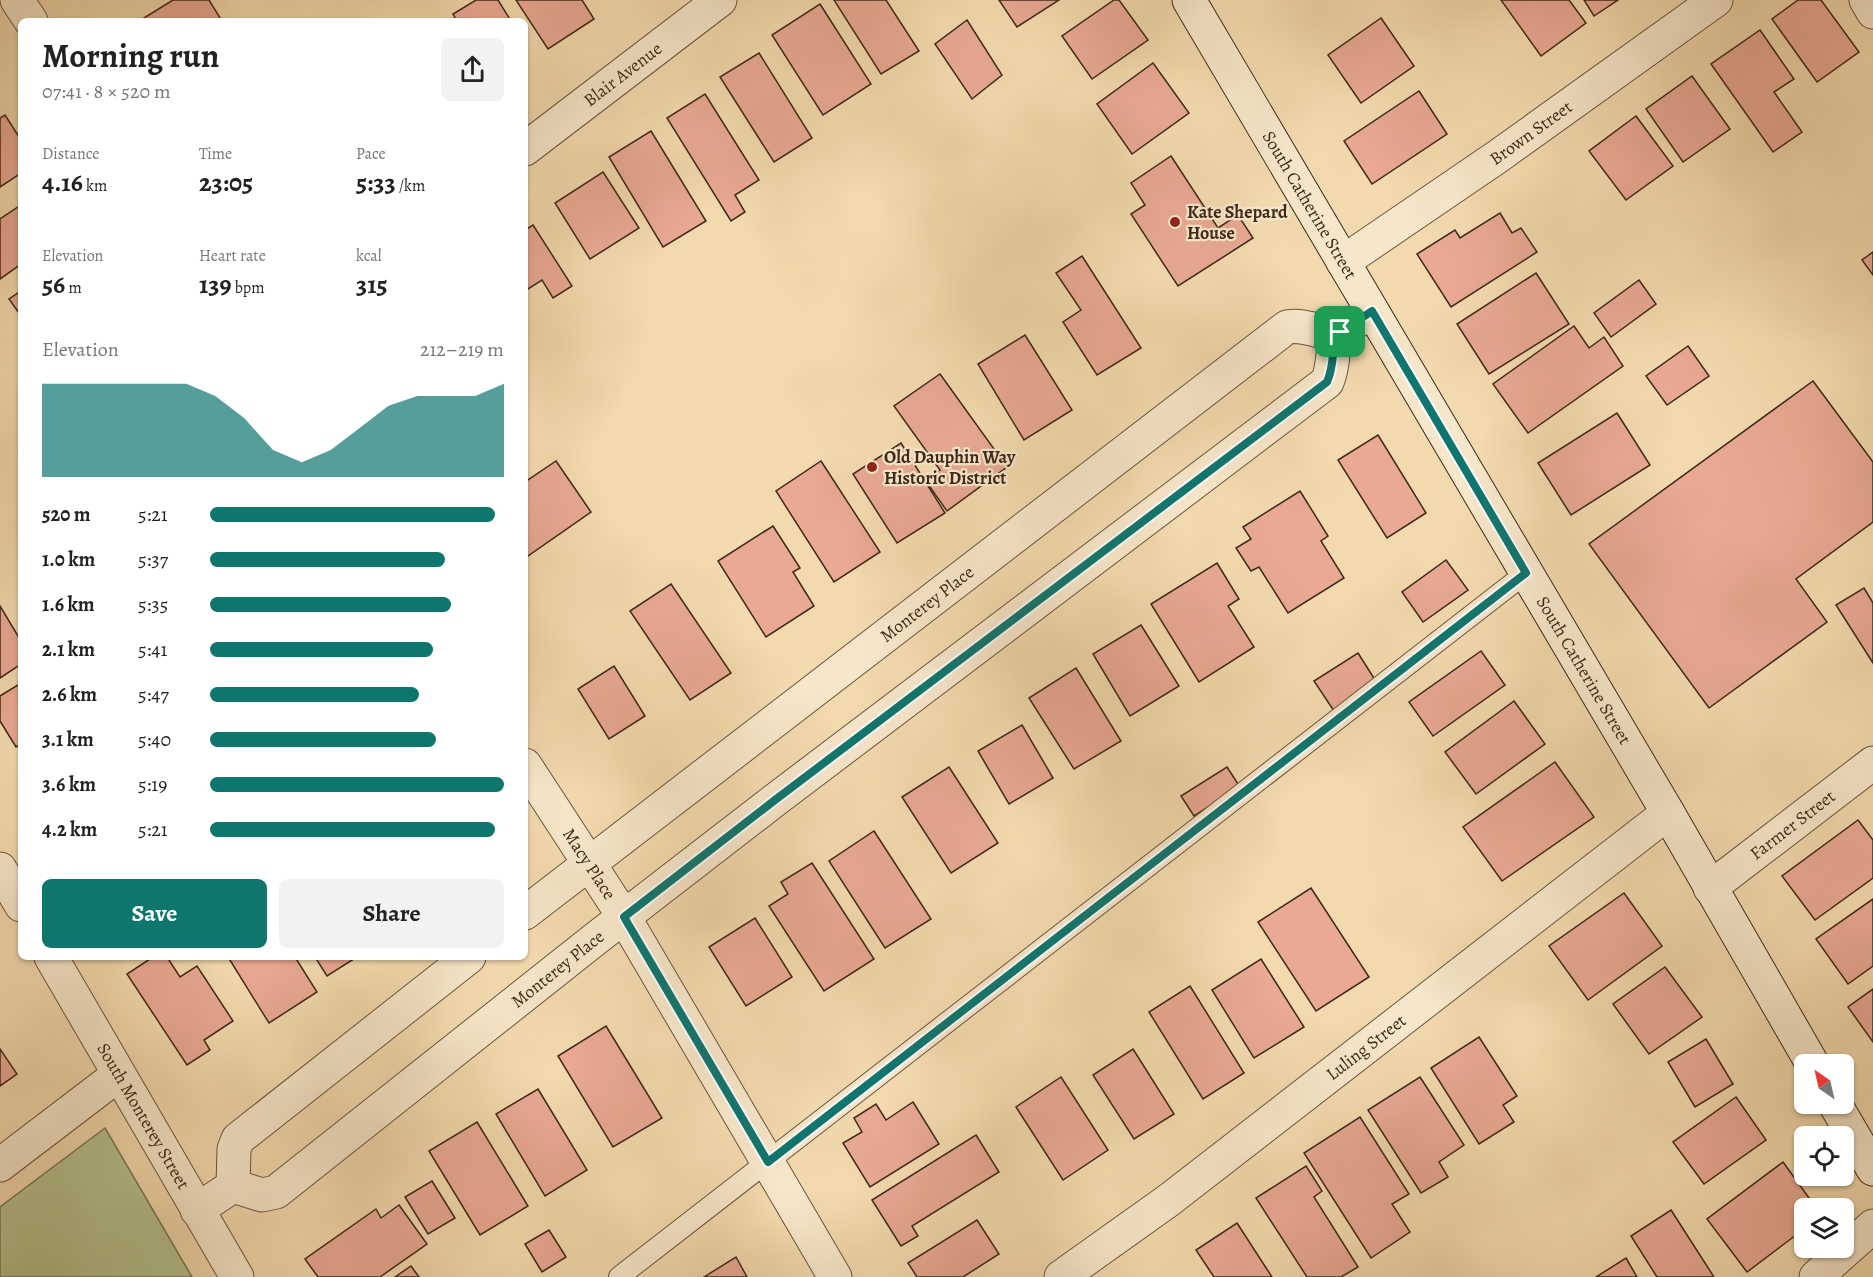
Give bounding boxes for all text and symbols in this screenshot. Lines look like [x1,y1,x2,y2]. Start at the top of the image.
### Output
text: Morning run [42,33,219,78]
street label: Blair Avenue [579,37,667,112]
button: share [441,38,504,101]
text: 07:41 · 8 × 520 m [42,78,171,105]
street label: Brown Street [1485,95,1577,171]
street label: South Catherine Street [1257,126,1363,284]
text: Distance [42,143,99,165]
text: Time [199,143,232,165]
text: Pace [356,143,386,165]
text: 4.16 [42,165,83,200]
text: 23:05 [199,165,253,200]
text: 5:33 [356,165,396,200]
text: km [83,175,107,197]
text: /km [396,175,425,197]
place label: Kate Shepard House [1187,200,1288,245]
marker: Kate Shepard House [1168,215,1182,229]
text: Elevation [42,245,103,267]
text: Heart rate [199,245,266,267]
text: kcal [356,245,382,267]
text: 56 [42,267,65,302]
text: 139 [199,267,232,302]
text: 315 [356,267,388,302]
text: m [65,277,82,299]
text: bpm [232,277,265,299]
pin [1314,306,1365,357]
icon: arrive [1323,315,1356,348]
text: Elevation [42,336,119,363]
text: 212–219 m [420,336,504,363]
place label: Old Dauphin Way Historic District [884,445,1016,490]
marker: Old Dauphin Way Historic District [865,460,879,474]
text: 520 m [42,501,91,528]
text: 5:21 [138,501,168,528]
text: 1.0 km [42,546,95,573]
text: 5:37 [138,546,168,573]
street label: Monterey Place [875,560,979,648]
text: 1.6 km [42,591,95,618]
text: 5:35 [138,591,168,618]
street label: South Catherine Street [1531,592,1637,749]
text: 2.1 km [42,636,95,663]
text: 5:41 [138,636,167,663]
text: 2.6 km [42,681,97,708]
text: 5:47 [138,681,169,708]
text: 3.1 km [42,726,94,753]
text: 5:40 [138,726,171,753]
text: 3.6 km [42,771,96,798]
text: 5:19 [138,771,167,798]
street label: Farmer Street [1745,784,1840,865]
text: 4.2 km [42,816,97,843]
text: 5:21 [138,816,168,843]
street label: Macy Place [557,823,622,904]
button: Save [42,879,267,948]
button: Share [279,879,504,948]
street label: Monterey Place [506,925,609,1013]
street label: Luling Street [1321,1009,1411,1086]
street label: South Monterey Street [91,1038,195,1194]
north arrow [1794,1054,1854,1114]
map controls [1794,1054,1854,1258]
button: locate [1794,1126,1854,1186]
button: layers [1794,1198,1854,1258]

